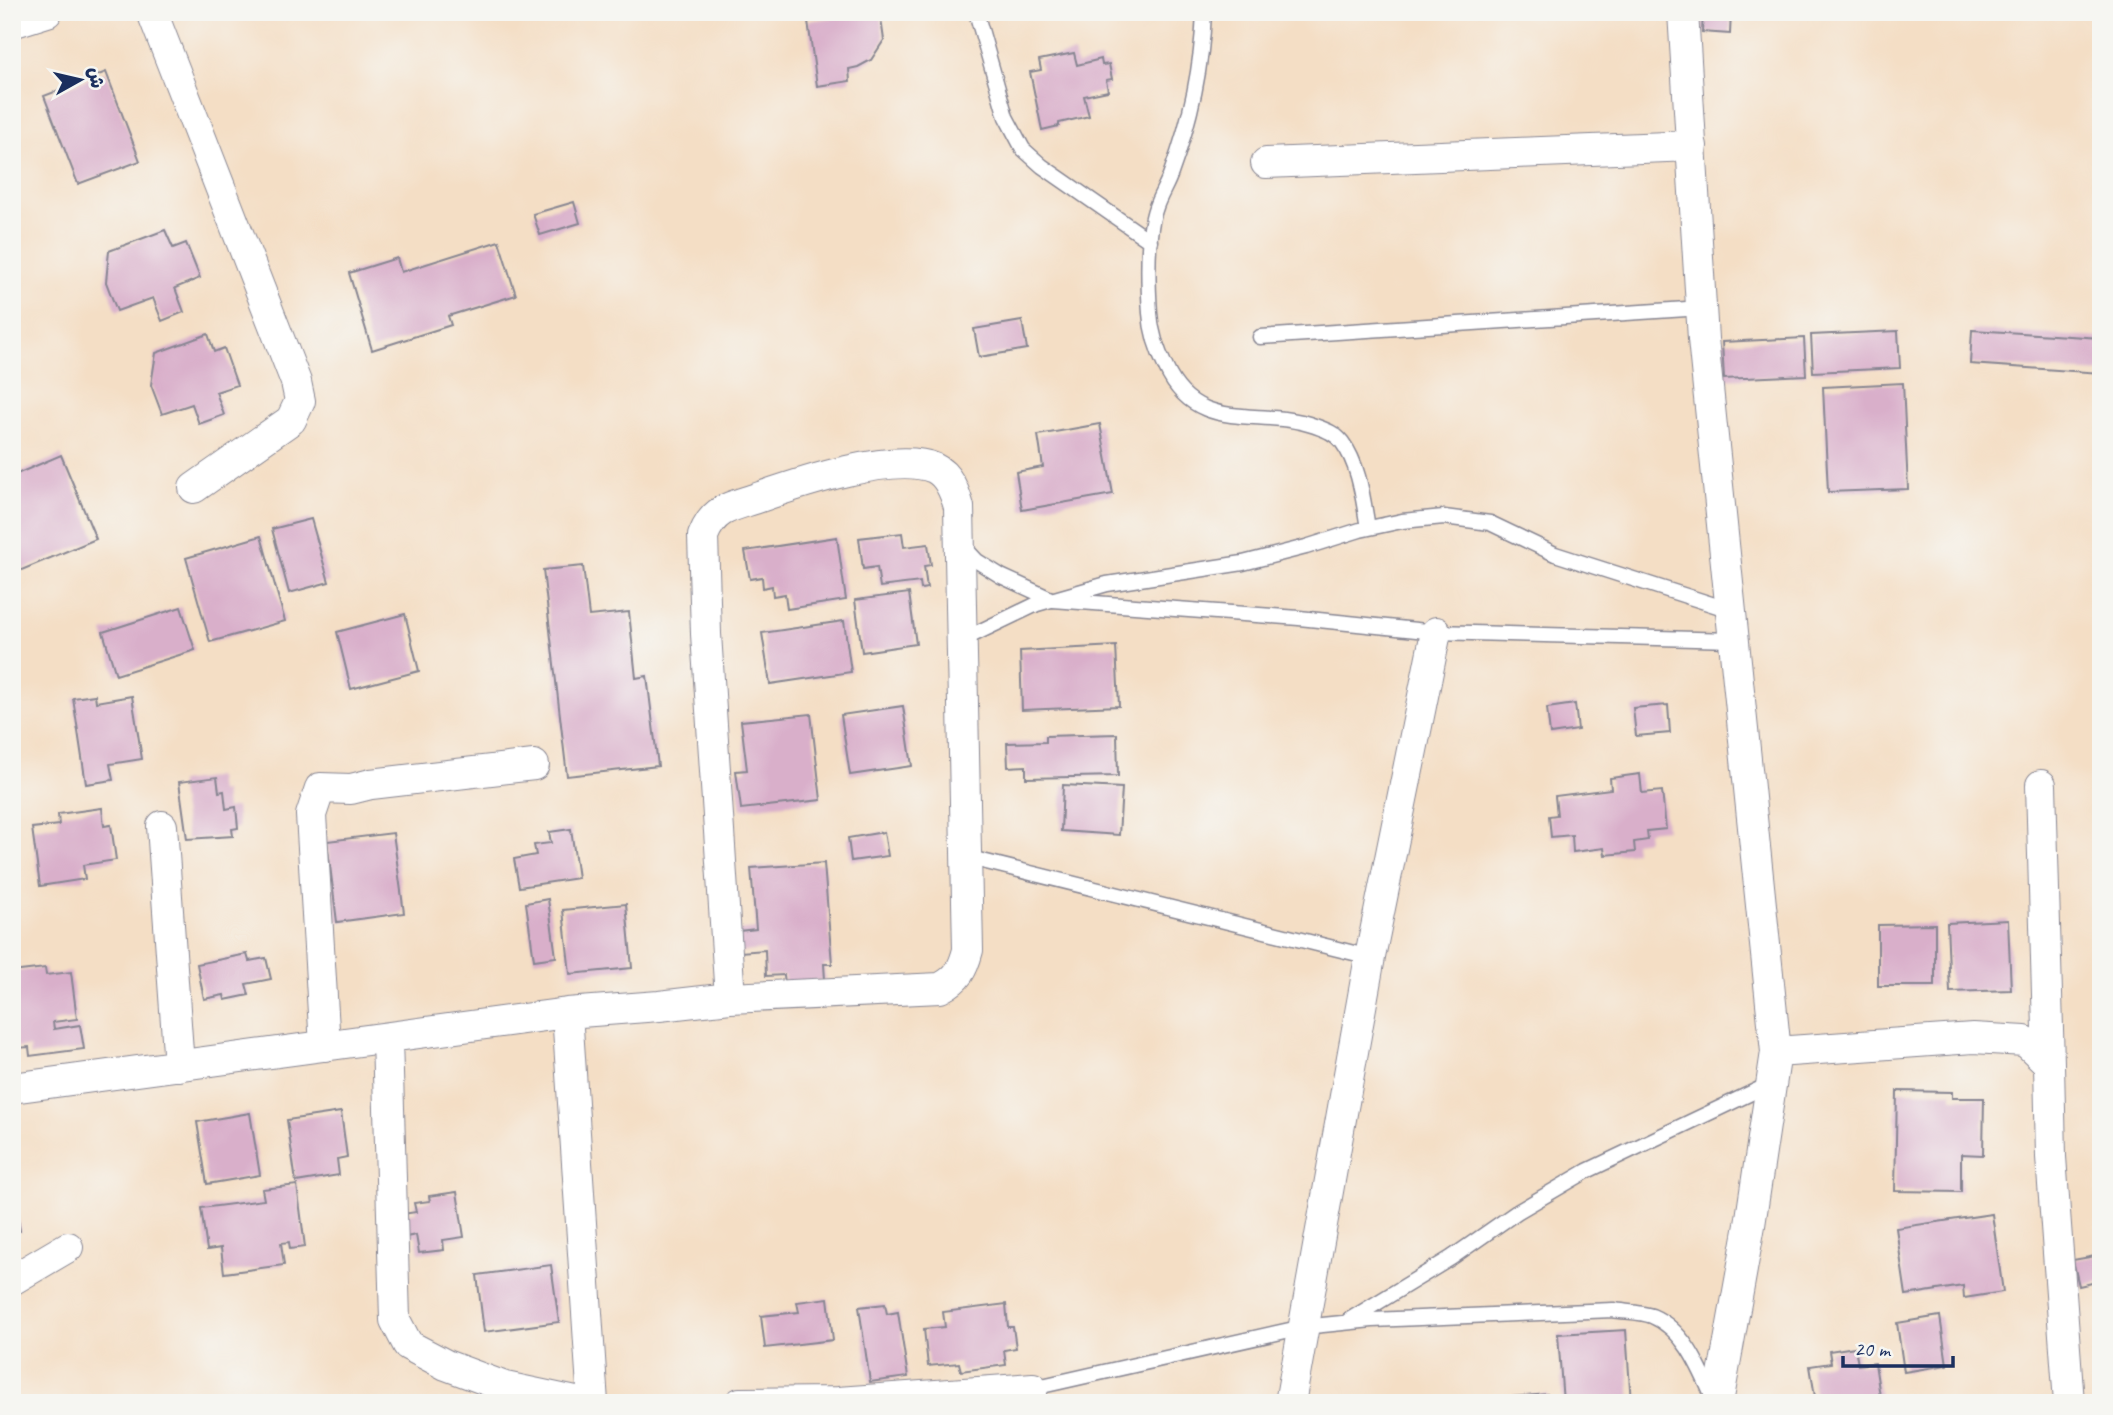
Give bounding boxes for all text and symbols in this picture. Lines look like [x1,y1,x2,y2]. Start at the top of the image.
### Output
north arrow [46,46,116,116]
text: ش [83,66,109,90]
scale bar [1843,1324,1954,1368]
text: 20 m [1854,1336,1892,1362]

